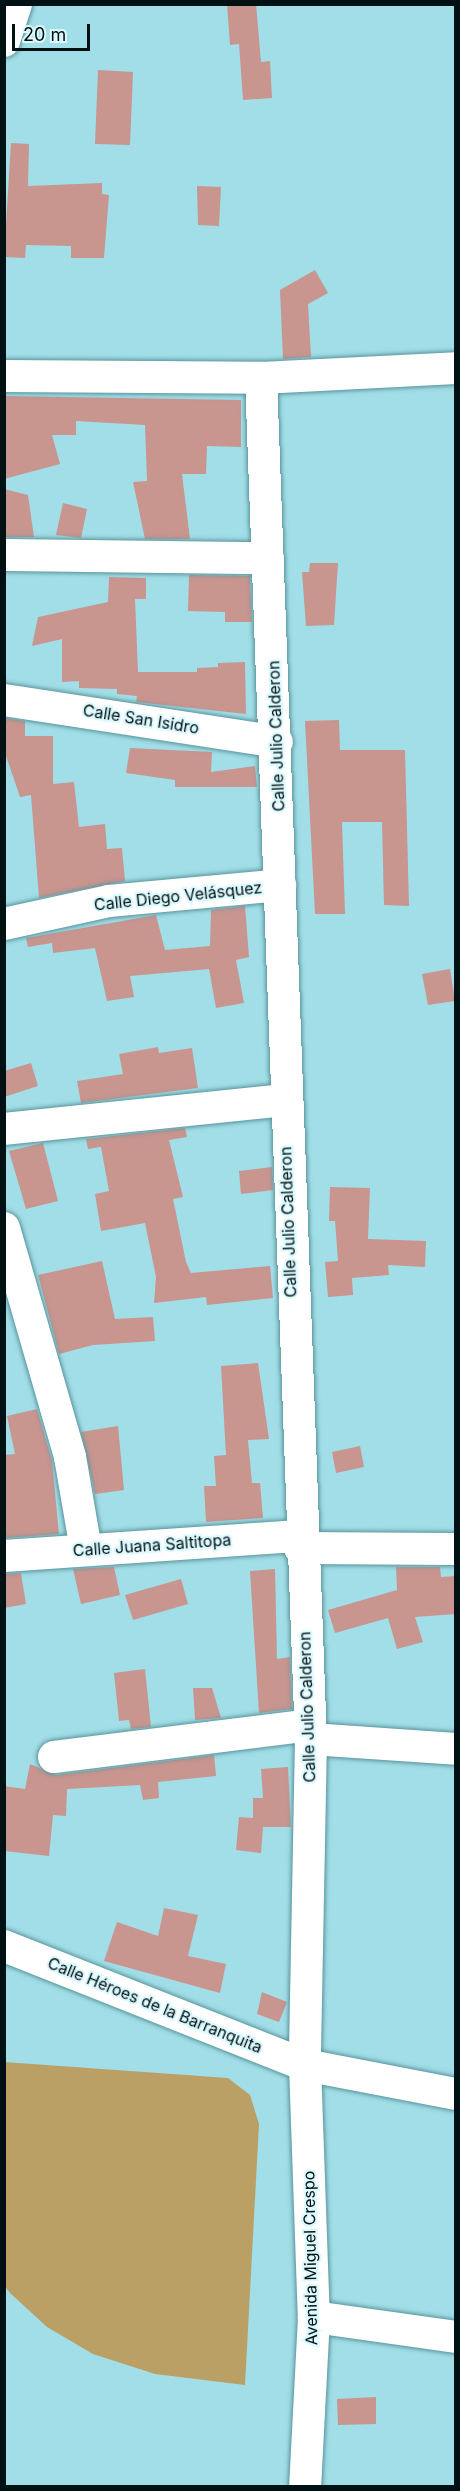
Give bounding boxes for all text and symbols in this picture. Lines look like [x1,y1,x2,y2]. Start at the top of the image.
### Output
scale bar [15,12,93,50]
text: 20 m [23,24,66,45]
street label: Calle Julio Calderon [264,660,288,812]
street label: Calle San Isidro [82,700,200,738]
street label: Calle Diego Velásquez [93,878,263,914]
street label: Calle Julio Calderon [276,1146,300,1298]
street label: Calle Juana Saltitopa [72,1530,232,1560]
street label: Calle Julio Calderon [295,1631,319,1783]
street label: Calle Héroes de la Barranquita [45,1953,265,2057]
street label: Avenida Miguel Crespo [299,2171,321,2345]

